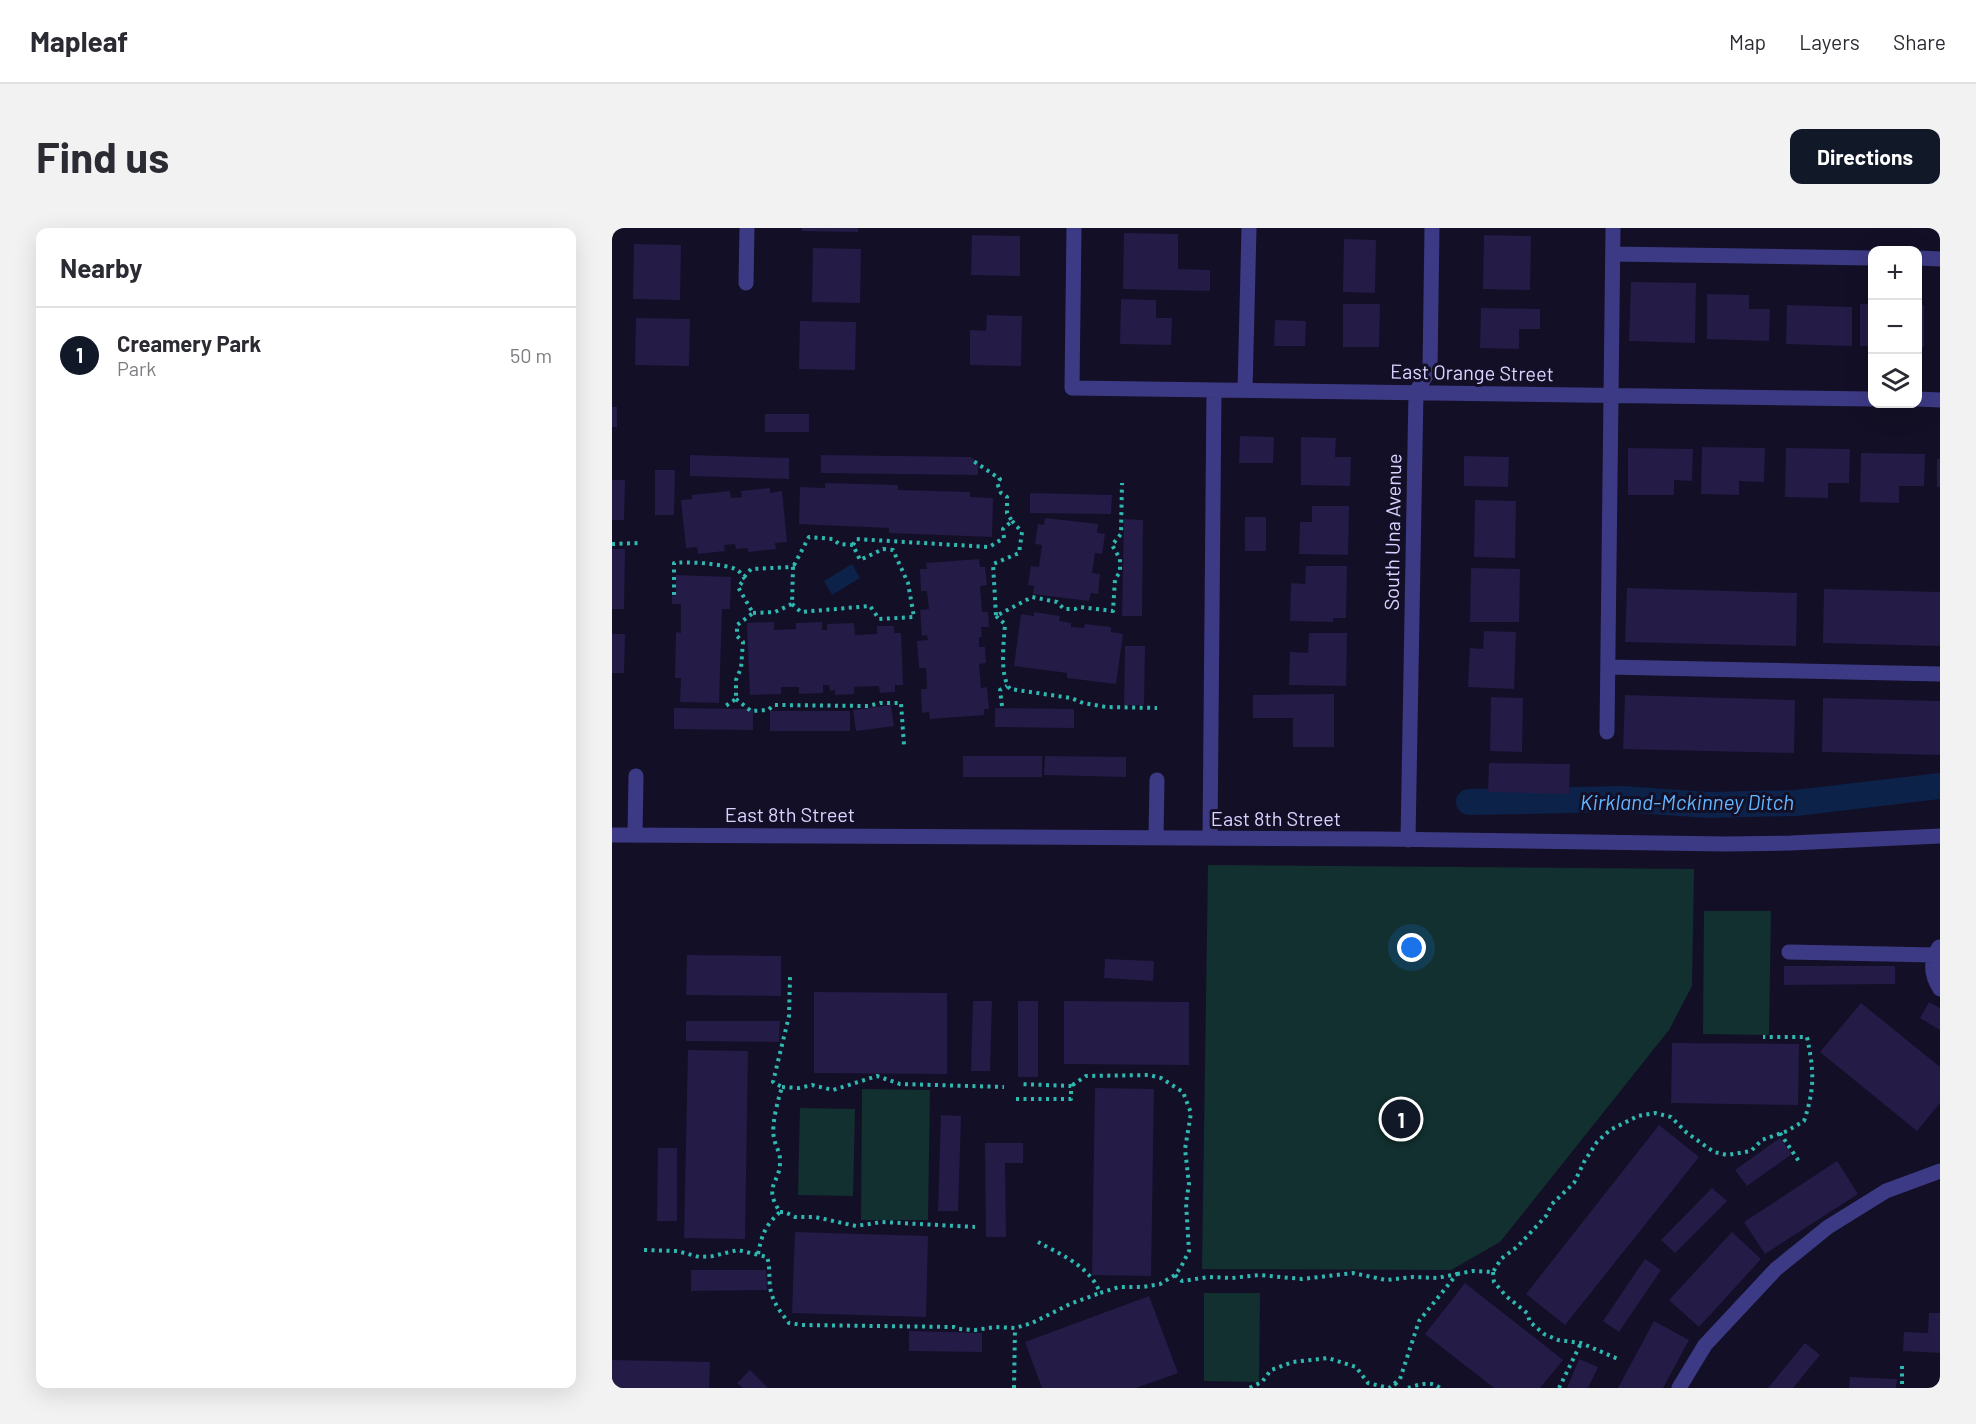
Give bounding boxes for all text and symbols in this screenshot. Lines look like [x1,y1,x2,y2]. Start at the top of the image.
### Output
text: Mapleaf [30,24,128,58]
text: Map [1729,29,1766,54]
text: Layers [1799,29,1860,54]
text: Share [1893,29,1946,54]
button: Directions [1790,129,1940,184]
text: Find us [36,131,169,181]
map controls [1868,246,1922,408]
button: + [1868,246,1922,300]
text: Nearby [60,252,142,283]
button: − [1868,300,1922,354]
text: Creamery Park [117,330,261,356]
text: 1 [76,343,83,367]
text: 50 m [510,343,552,367]
button: layers [1868,354,1922,408]
text: Park [117,356,156,380]
street label: East Orange Street [1390,359,1554,385]
street label: South Una Avenue [1379,453,1405,611]
water label: Kirkland-Mckinney Ditch [1580,789,1794,814]
street label: East 8th Street [725,802,855,826]
street label: East 8th Street [1211,806,1341,830]
your location [1397,933,1426,962]
pin: 1 [1382,1096,1420,1142]

